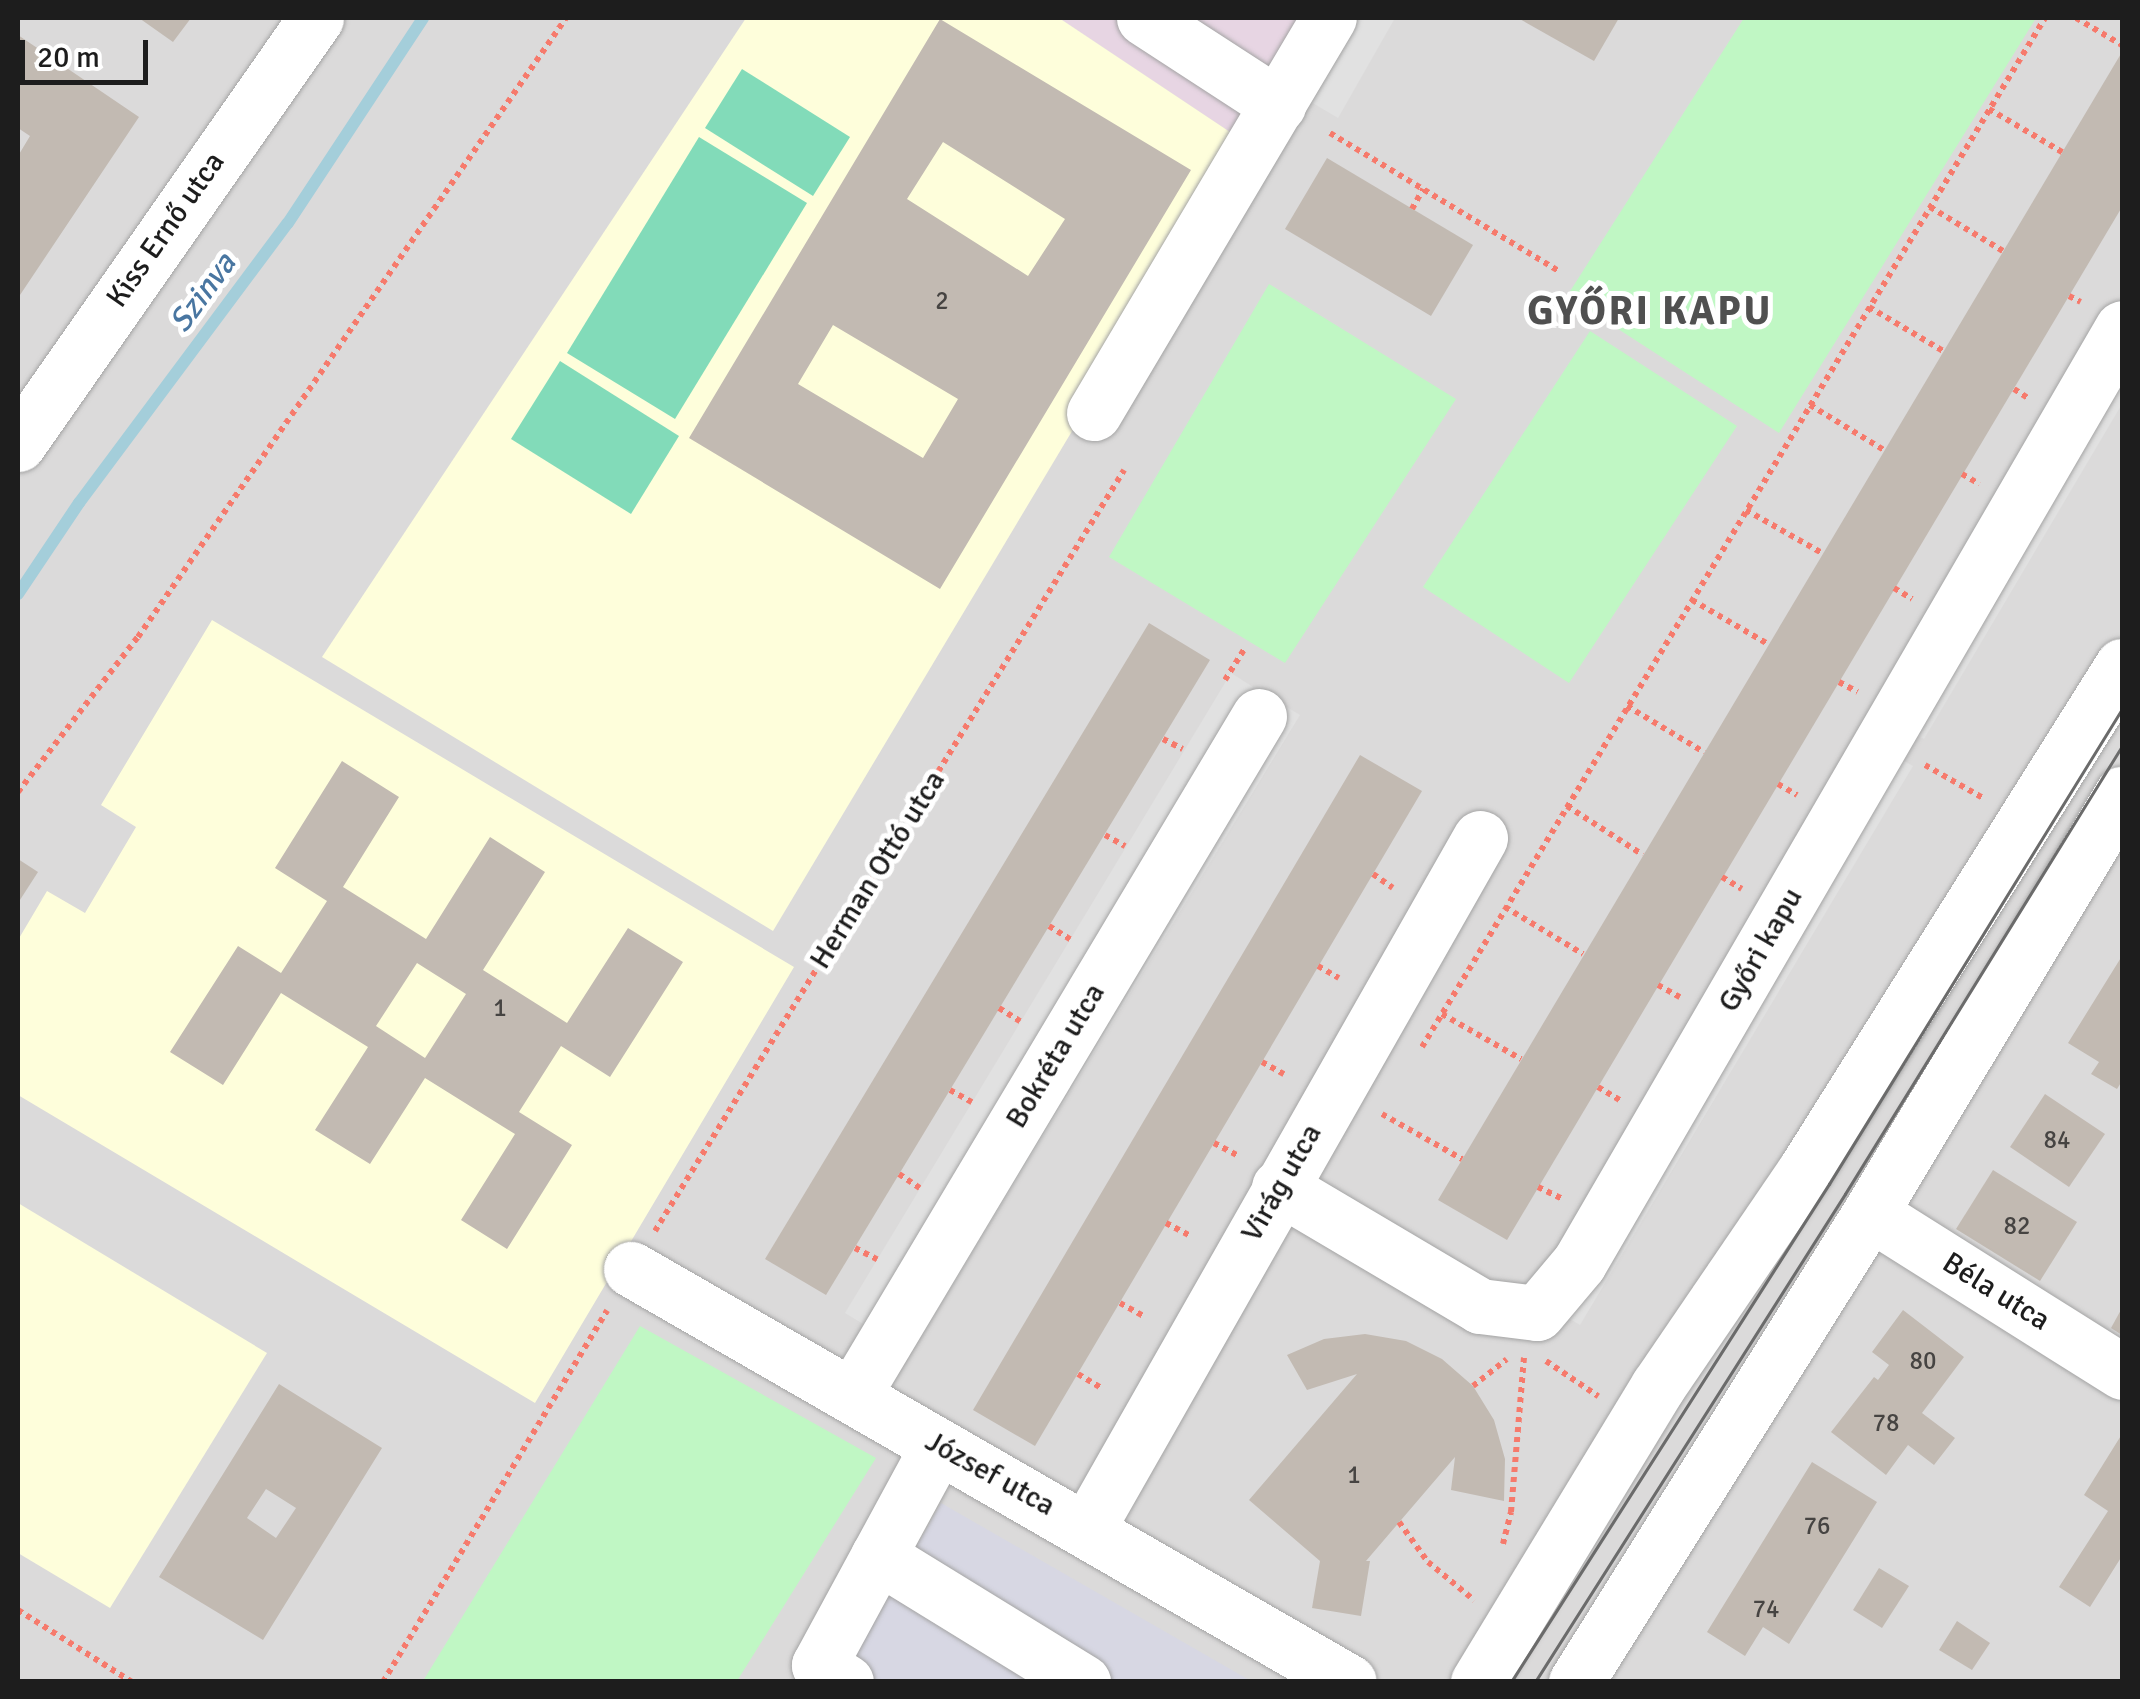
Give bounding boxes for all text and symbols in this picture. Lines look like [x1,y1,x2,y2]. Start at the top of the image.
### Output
scale bar [25,20,152,82]
text: 20 m [37,39,100,76]
street label: Kiss Ernő utca [99,145,233,315]
water label: Szinva [162,246,244,340]
house number: 2 [935,286,949,316]
district label: GYŐRI KAPU [1527,287,1773,335]
street label: Herman Ottó utca [803,764,953,976]
street label: Győri kapu [1711,882,1811,1018]
street label: Bokréta utca [999,977,1113,1135]
house number: 1 [493,993,507,1023]
street label: Virág utca [1234,1118,1330,1248]
house number: 84 [2044,1125,2070,1155]
house number: 82 [2004,1211,2030,1241]
street label: Béla utca [1936,1245,2056,1339]
house number: 80 [1910,1346,1936,1376]
house number: 78 [1873,1408,1899,1438]
street label: József utca [919,1424,1061,1524]
house number: 1 [1347,1460,1361,1490]
house number: 76 [1804,1511,1830,1541]
house number: 74 [1753,1594,1779,1624]

